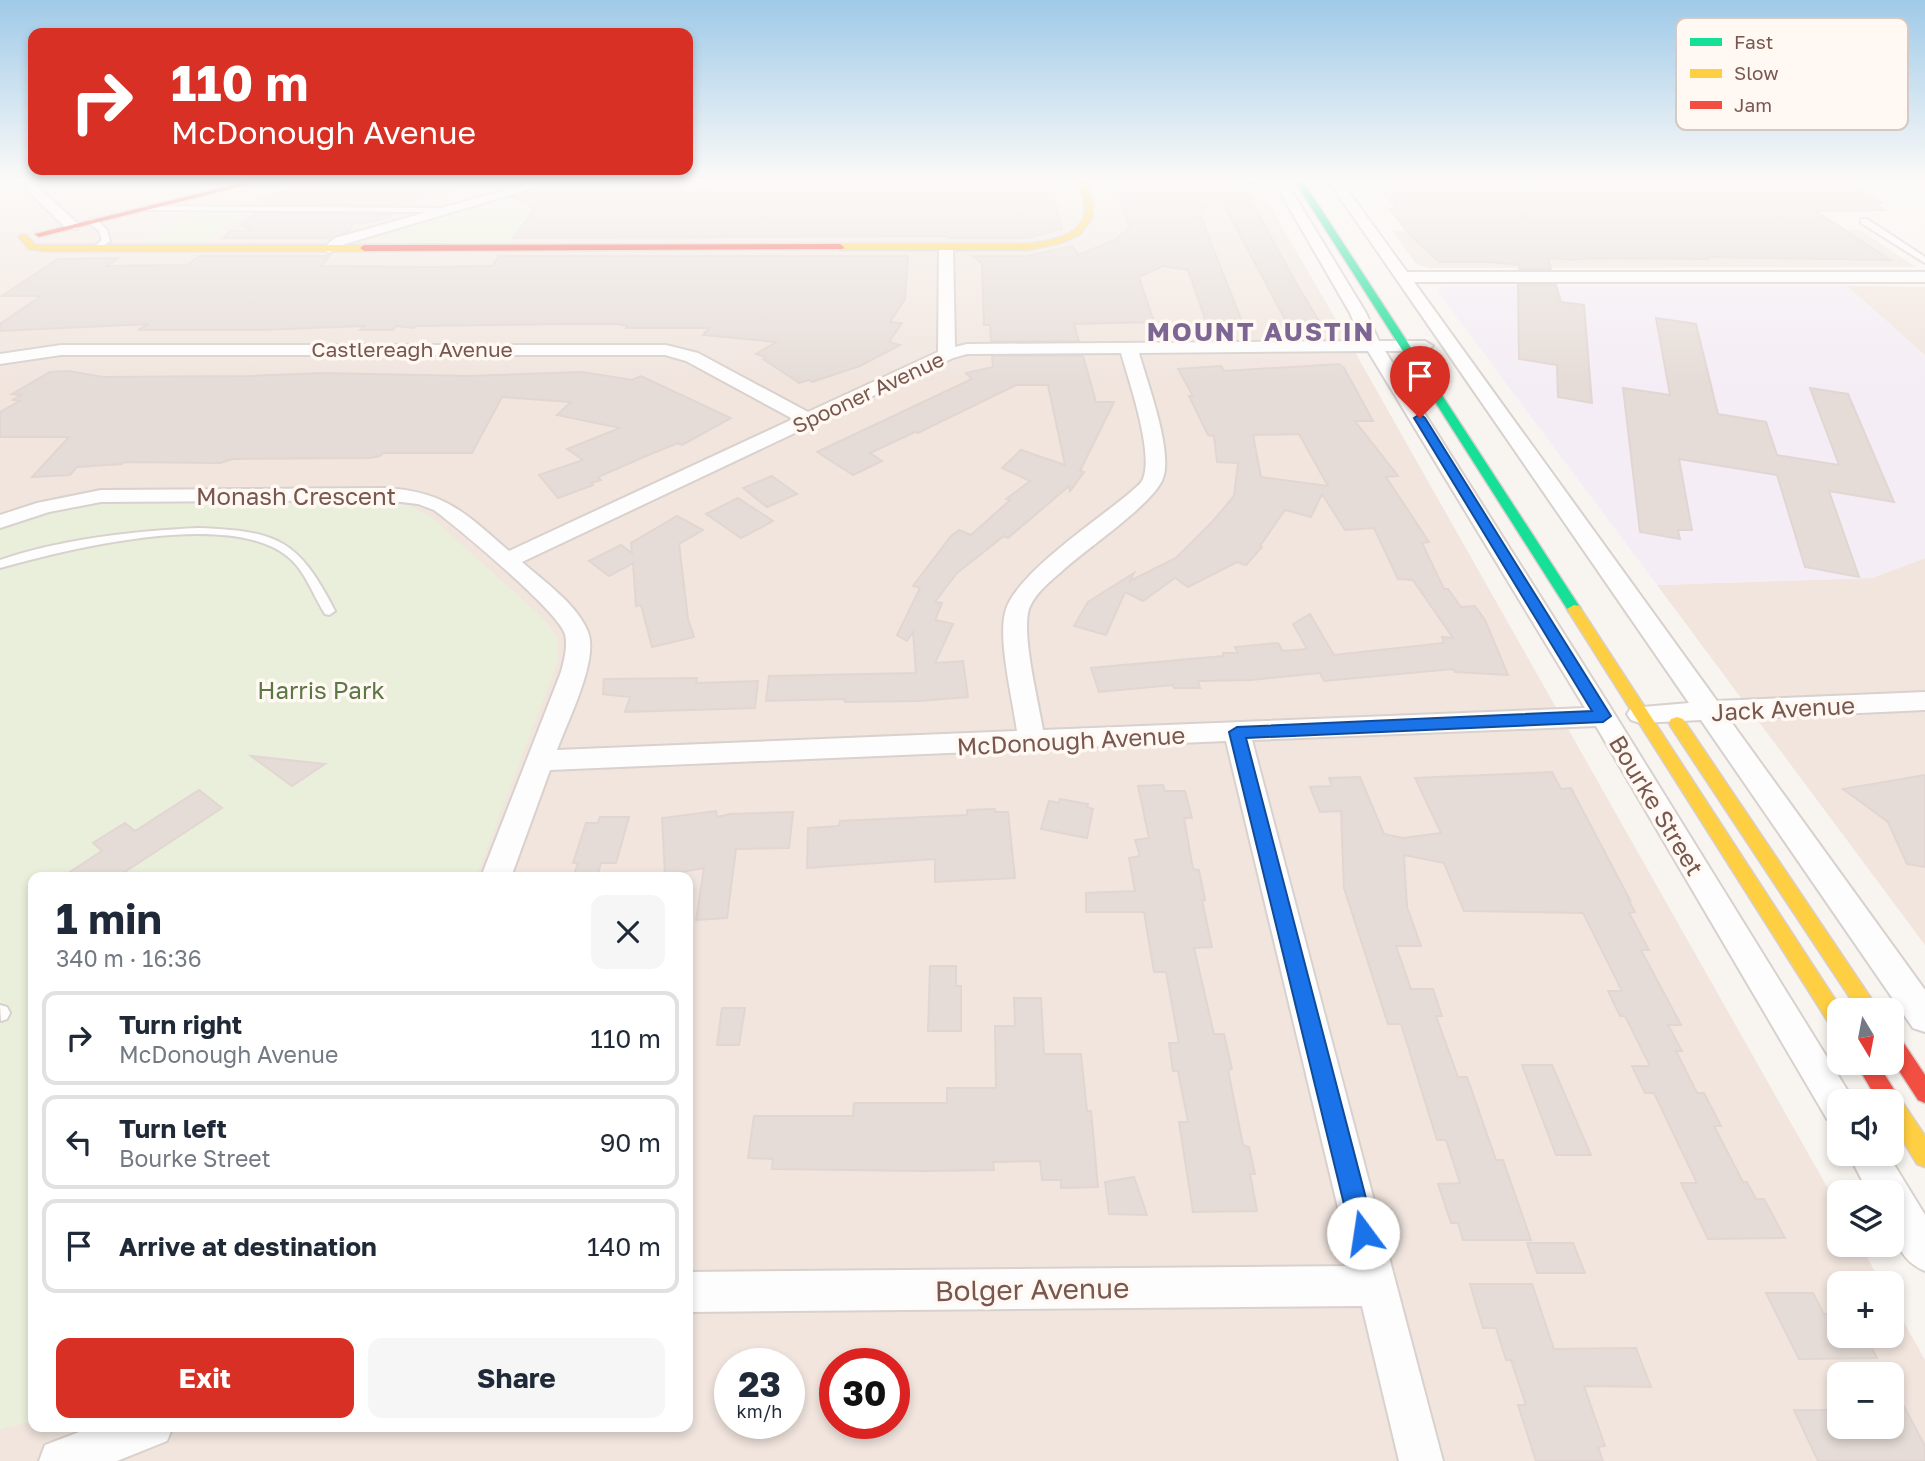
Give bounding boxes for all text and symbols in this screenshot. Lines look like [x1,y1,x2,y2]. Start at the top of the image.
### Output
legend [1676,18,1908,130]
text: Fast [1734,30,1773,53]
text: 110 m [171,53,308,112]
icon: right [56,56,147,147]
text: Slow [1734,61,1779,84]
text: Jam [1734,93,1772,116]
text: McDonough Avenue [171,113,476,151]
district label: MOUNT AUSTIN [1147,316,1375,347]
street label: Castlereagh Avenue [311,336,513,362]
street label: Spooner Avenue [788,346,948,438]
pin [1390,346,1450,418]
icon: arrive [1401,357,1439,395]
street label: Monash Crescent [196,481,396,510]
park label: Harris Park [257,675,385,704]
street label: Jack Avenue [1710,690,1856,726]
street label: McDonough Avenue [956,720,1186,760]
street label: Bourke Street [1604,730,1710,880]
text: 1 min [56,893,162,943]
button: close [591,895,665,969]
text: 340 m · 16:36 [56,944,202,972]
north arrow [1827,998,1904,1074]
map controls [1827,998,1904,1439]
text: Turn right [119,1009,242,1040]
icon: right [60,1019,98,1057]
text: 110 m [590,1023,661,1054]
text: McDonough Avenue [119,1040,338,1068]
button: sound [1827,1089,1904,1166]
text: Turn left [119,1113,227,1144]
icon: left [60,1123,98,1161]
text: 90 m [600,1127,661,1158]
text: Bourke Street [119,1144,271,1172]
button: layers [1827,1180,1904,1257]
position arrow [1326,1196,1400,1270]
icon: arrive [60,1227,98,1265]
text: Arrive at destination [119,1231,377,1262]
text: 140 m [587,1231,661,1262]
street label: Bolger Avenue [934,1271,1130,1307]
button: + [1827,1271,1904,1348]
button: Exit [56,1338,354,1418]
button: Share [368,1338,665,1418]
speed limit sign: 30 [819,1348,910,1439]
button: − [1827,1362,1904,1439]
text: 23 [738,1363,781,1405]
text: km/h [737,1400,782,1422]

